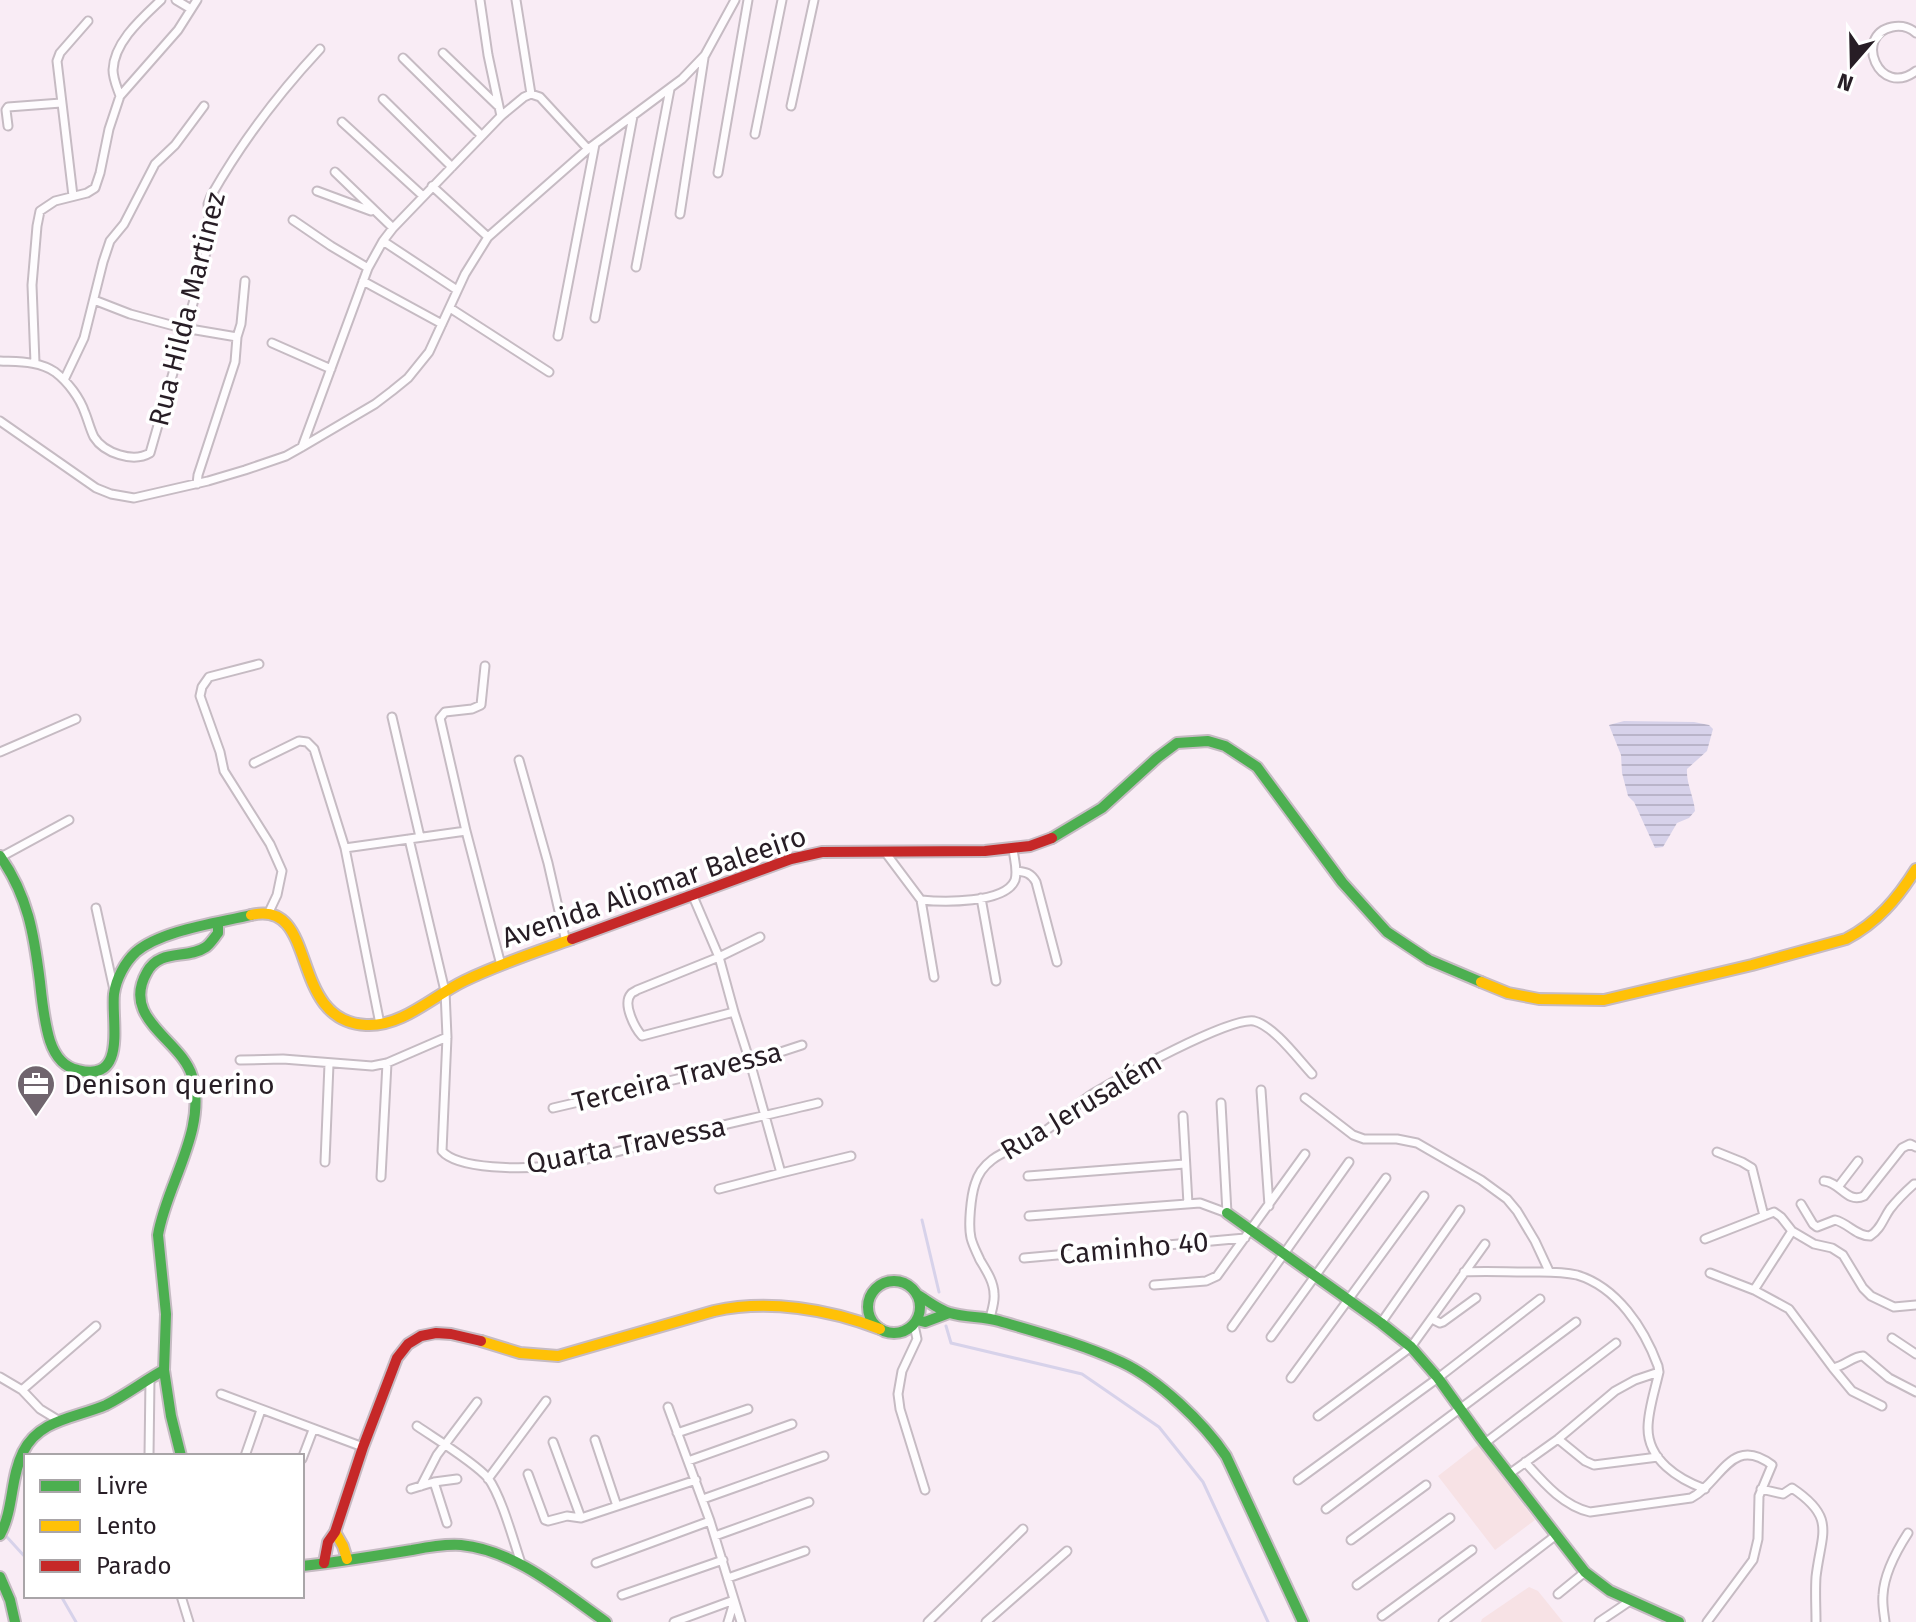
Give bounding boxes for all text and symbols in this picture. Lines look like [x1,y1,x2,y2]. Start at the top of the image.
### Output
north arrow [1812,24,1892,104]
text: N [1834,67,1857,98]
street label: Rua Hilda Martinez [142,189,232,429]
street label: Avenida Aliomar Baleeiro [498,819,810,955]
street label: Terceira Travessa [569,1035,785,1119]
street label: Rua Jerusalém [995,1045,1167,1167]
office icon: Denison querino [15,1063,57,1118]
place label: Denison querino [64,1068,275,1101]
street label: Quarta Travessa [524,1110,728,1180]
street label: Caminho 40 [1058,1225,1210,1271]
legend [24,1454,304,1598]
text: Livre [96,1472,148,1500]
text: Lento [96,1512,157,1540]
text: Parado [96,1552,172,1580]

